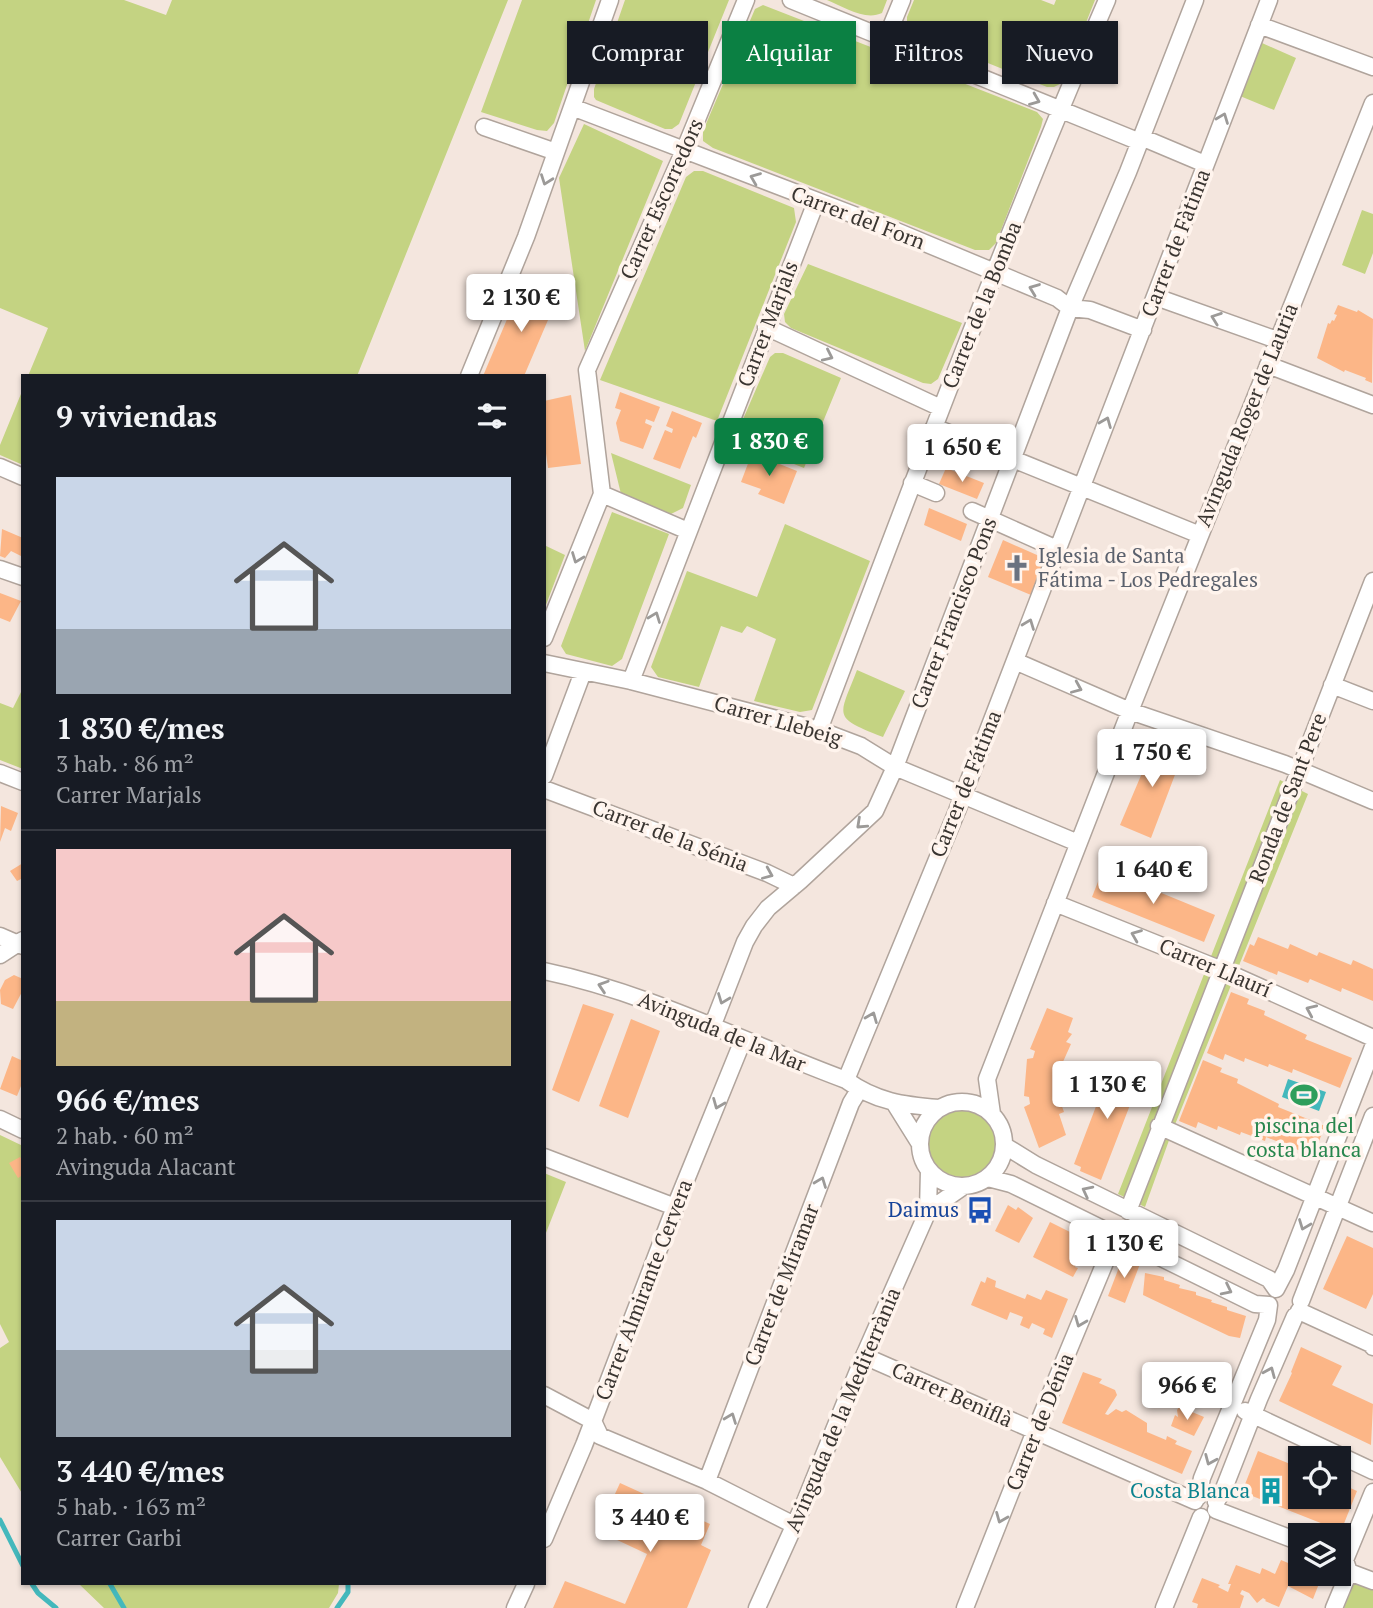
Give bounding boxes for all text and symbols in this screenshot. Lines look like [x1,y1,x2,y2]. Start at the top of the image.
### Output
chip: Comprar [567,21,708,84]
chip: Alquilar [722,21,856,84]
chip: Filtros [870,21,988,84]
chip: Nuevo [1002,21,1118,84]
one-way arrow [1029,91,1041,105]
one-way arrow [1215,113,1229,125]
street label: Carrer Escorredors [613,114,709,284]
street label: Carrer de Fàtima [1134,164,1216,321]
one-way arrow [749,172,761,186]
one-way arrow [540,173,554,185]
street label: Carrer del Forn [787,179,930,256]
street label: Carrer de la Bomba [935,216,1028,392]
street label: Carrer Marjals [730,257,804,391]
pin: 2 130 € [456,274,586,334]
text: 2 130 € [482,281,560,312]
one-way arrow [1029,284,1041,298]
street label: Avinguda Roger de Lauria [1188,298,1304,530]
one-way arrow [1211,312,1223,326]
one-way arrow [821,348,833,362]
text: 9 viviendas [56,396,217,436]
icon: filters [473,397,511,435]
one-way arrow [1098,416,1112,428]
pin: 1 830 € [704,419,834,478]
pin: 1 650 € [897,424,1027,484]
text: 1 830 € [730,425,808,456]
text: 1 650 € [923,431,1001,462]
street label: Carrer Francisco Pons [904,513,1003,712]
icon: home [221,523,347,649]
place label: Iglesia de Santa Fátima - Los Pedregales [1038,541,1258,593]
one-way arrow [571,551,585,563]
church icon: Iglesia de Santa Fátima - Los Pedregales [1002,553,1032,583]
one-way arrow [646,612,660,624]
one-way arrow [1021,619,1035,631]
one-way arrow [1070,680,1083,694]
street label: Carrer Llebeig [711,688,846,752]
street label: Carrer de Fátima [923,706,1007,861]
text: 1 830 €/mes [56,708,225,748]
street label: Ronda de Sant Pere [1242,709,1332,887]
pin: 1 750 € [1087,730,1217,789]
text: 1 750 € [1113,736,1191,767]
text: 3 hab. · 86 m² [56,748,194,779]
text: Carrer Marjals [56,779,202,810]
street label: Carrer de la Sénia [589,793,753,878]
one-way arrow [856,816,869,829]
pin: 1 640 € [1088,846,1218,906]
text: 1 640 € [1114,853,1192,884]
one-way arrow [761,866,773,880]
icon: home [221,895,347,1021]
one-way arrow [1130,929,1143,943]
street label: Carrer Llaurí [1155,931,1276,1003]
one-way arrow [597,980,609,994]
street label: Avinguda de la Mar [634,985,811,1078]
one-way arrow [717,993,731,1005]
one-way arrow [1306,1004,1318,1018]
one-way arrow [863,1012,877,1024]
pin: 1 130 € [1042,1062,1172,1121]
text: 1 130 € [1068,1068,1146,1099]
text: 966 €/mes [56,1080,200,1120]
sports icon: piscina del costa blanca [1289,1080,1319,1110]
one-way arrow [712,1097,726,1109]
place label: piscina del costa blanca [1247,1111,1362,1163]
text: 2 hab. · 60 m² [56,1120,194,1151]
text: Avinguda Alacant [56,1151,236,1182]
street label: Carrer Almirante Cervera [588,1175,698,1404]
one-way arrow [813,1177,827,1189]
one-way arrow [1081,1185,1094,1199]
place label: Daimus [888,1195,959,1223]
bus stop icon: Daimus [965,1195,995,1225]
street label: Carrer de Miramar [737,1200,825,1370]
one-way arrow [1298,1218,1312,1230]
pin: 1 130 € [1059,1220,1189,1280]
text: 1 130 € [1085,1227,1163,1258]
icon: home [221,1266,347,1392]
one-way arrow [1220,1282,1232,1296]
street label: Avinguda de la Mediterrània [778,1283,907,1536]
one-way arrow [1075,1315,1089,1327]
street label: Carrer de Dénia [999,1348,1080,1495]
street label: Carrer Beniflà [887,1355,1018,1433]
pin: 966 € [1138,1362,1236,1422]
one-way arrow [1262,1366,1276,1378]
text: 966 € [1158,1369,1216,1400]
one-way arrow [723,1412,737,1424]
map controls [1288,1446,1351,1586]
button: locate [1288,1446,1351,1509]
text: 3 440 €/mes [56,1451,225,1491]
one-way arrow [1204,1453,1218,1466]
place label: Costa Blanca [1130,1476,1250,1504]
building icon: Costa Blanca [1256,1476,1286,1506]
text: 5 hab. · 163 m² [56,1491,206,1522]
pin: 3 440 € [585,1494,715,1554]
text: 3 440 € [611,1501,689,1532]
one-way arrow [995,1511,1009,1523]
text: Carrer Garbi [56,1522,182,1553]
button: layers [1288,1523,1351,1586]

